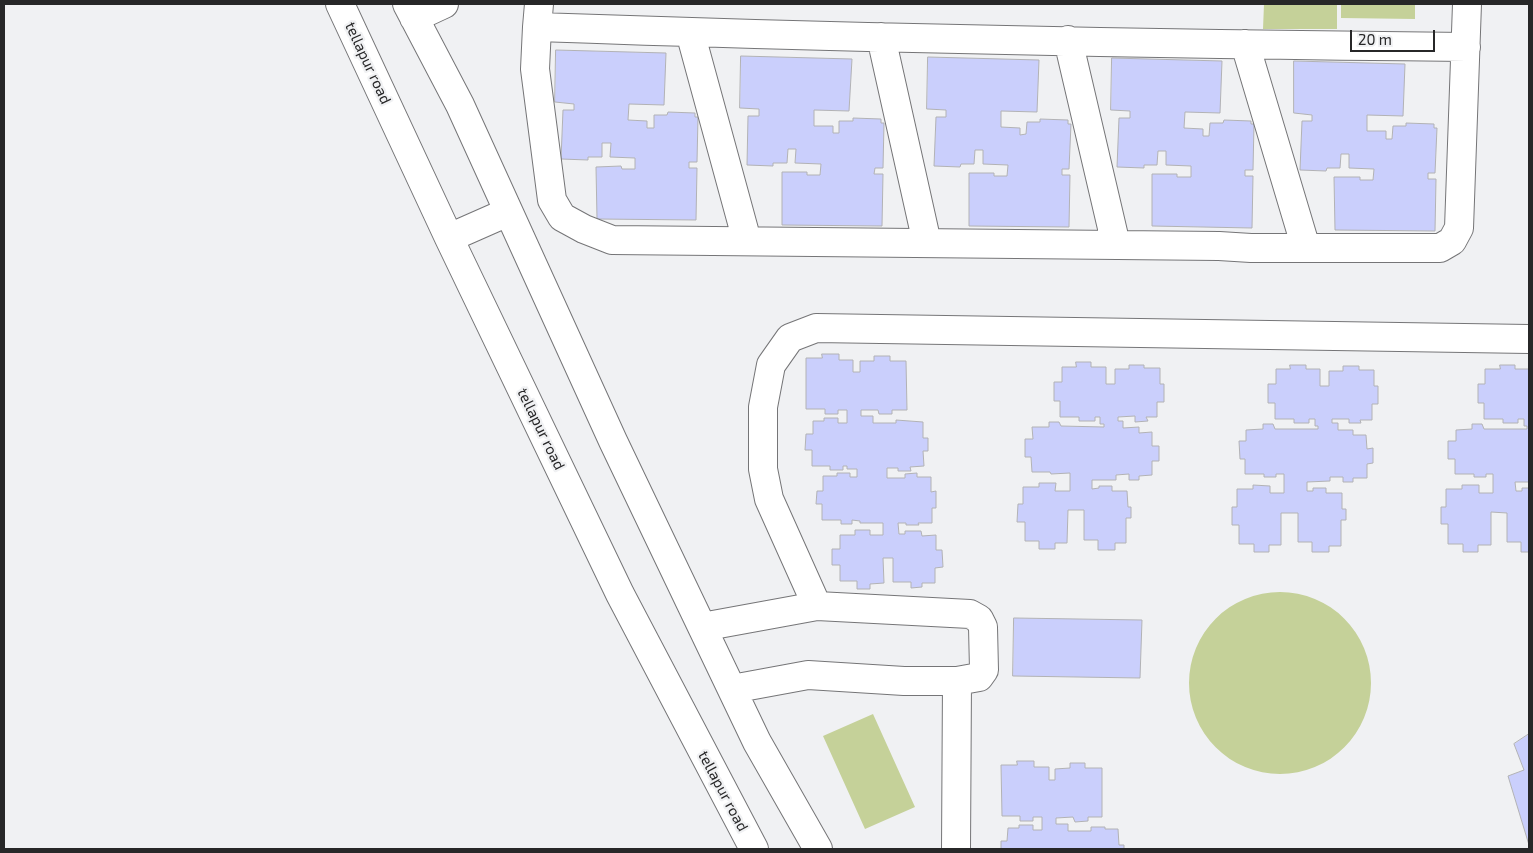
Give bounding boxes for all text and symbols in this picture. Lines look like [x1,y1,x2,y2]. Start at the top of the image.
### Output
street label: tellapur road [341,19,395,107]
scale bar [1353,20,1438,52]
text: 20 m [1358,30,1392,48]
street label: tellapur road [513,385,569,473]
street label: tellapur road [694,748,752,834]

